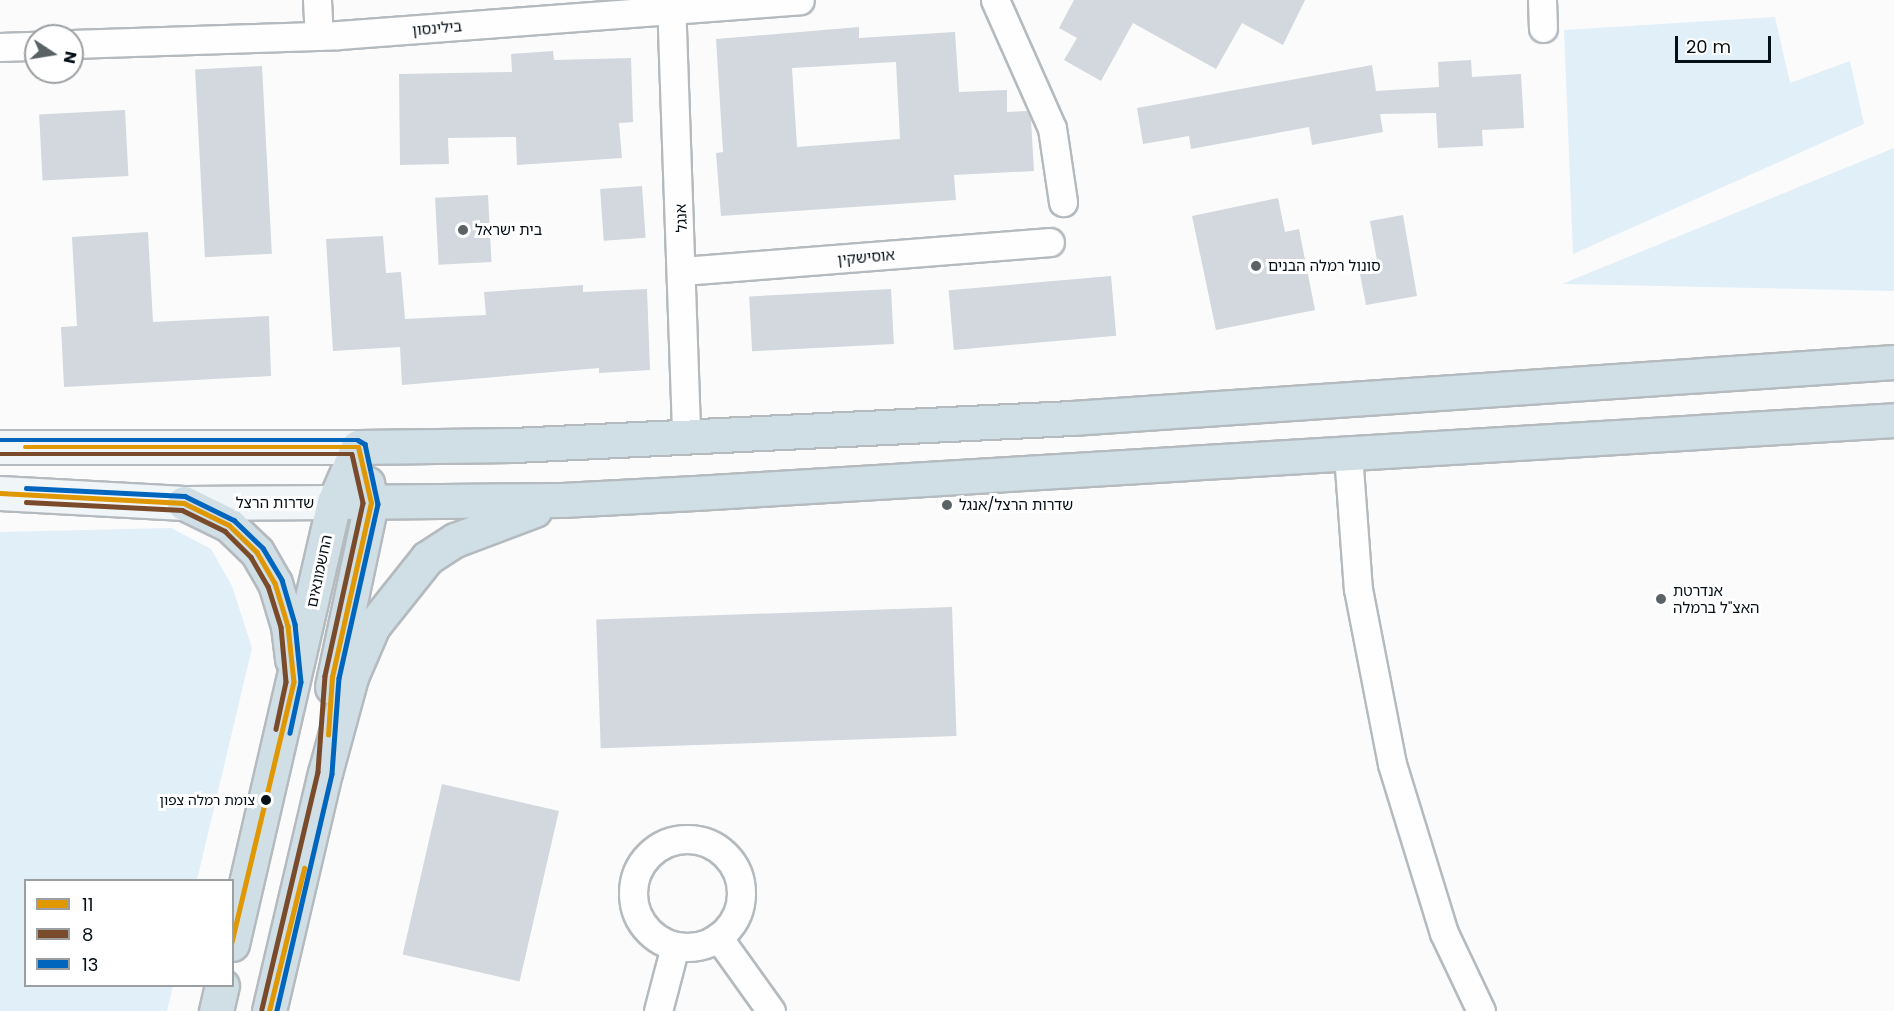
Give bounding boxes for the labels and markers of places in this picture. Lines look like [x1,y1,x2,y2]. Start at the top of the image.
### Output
place label: בית ישראל [475,221,542,239]
marker: בית ישראל [456,223,470,237]
place label: סונול רמלה הבנים [1268,257,1381,275]
marker: סונול רמלה הבנים [1249,259,1263,273]
place label: שדרות הרצל/אנגל [959,496,1073,514]
marker: שדרות הרצל/אנגל [940,498,954,512]
place label: אנדרטת האצ"ל ברמלה [1673,581,1760,616]
marker: אנדרטת האצ"ל ברמלה [1654,592,1668,606]
place label: צומת רמלה צפון [160,792,255,808]
marker: צומת רמלה צפון [260,794,272,806]

